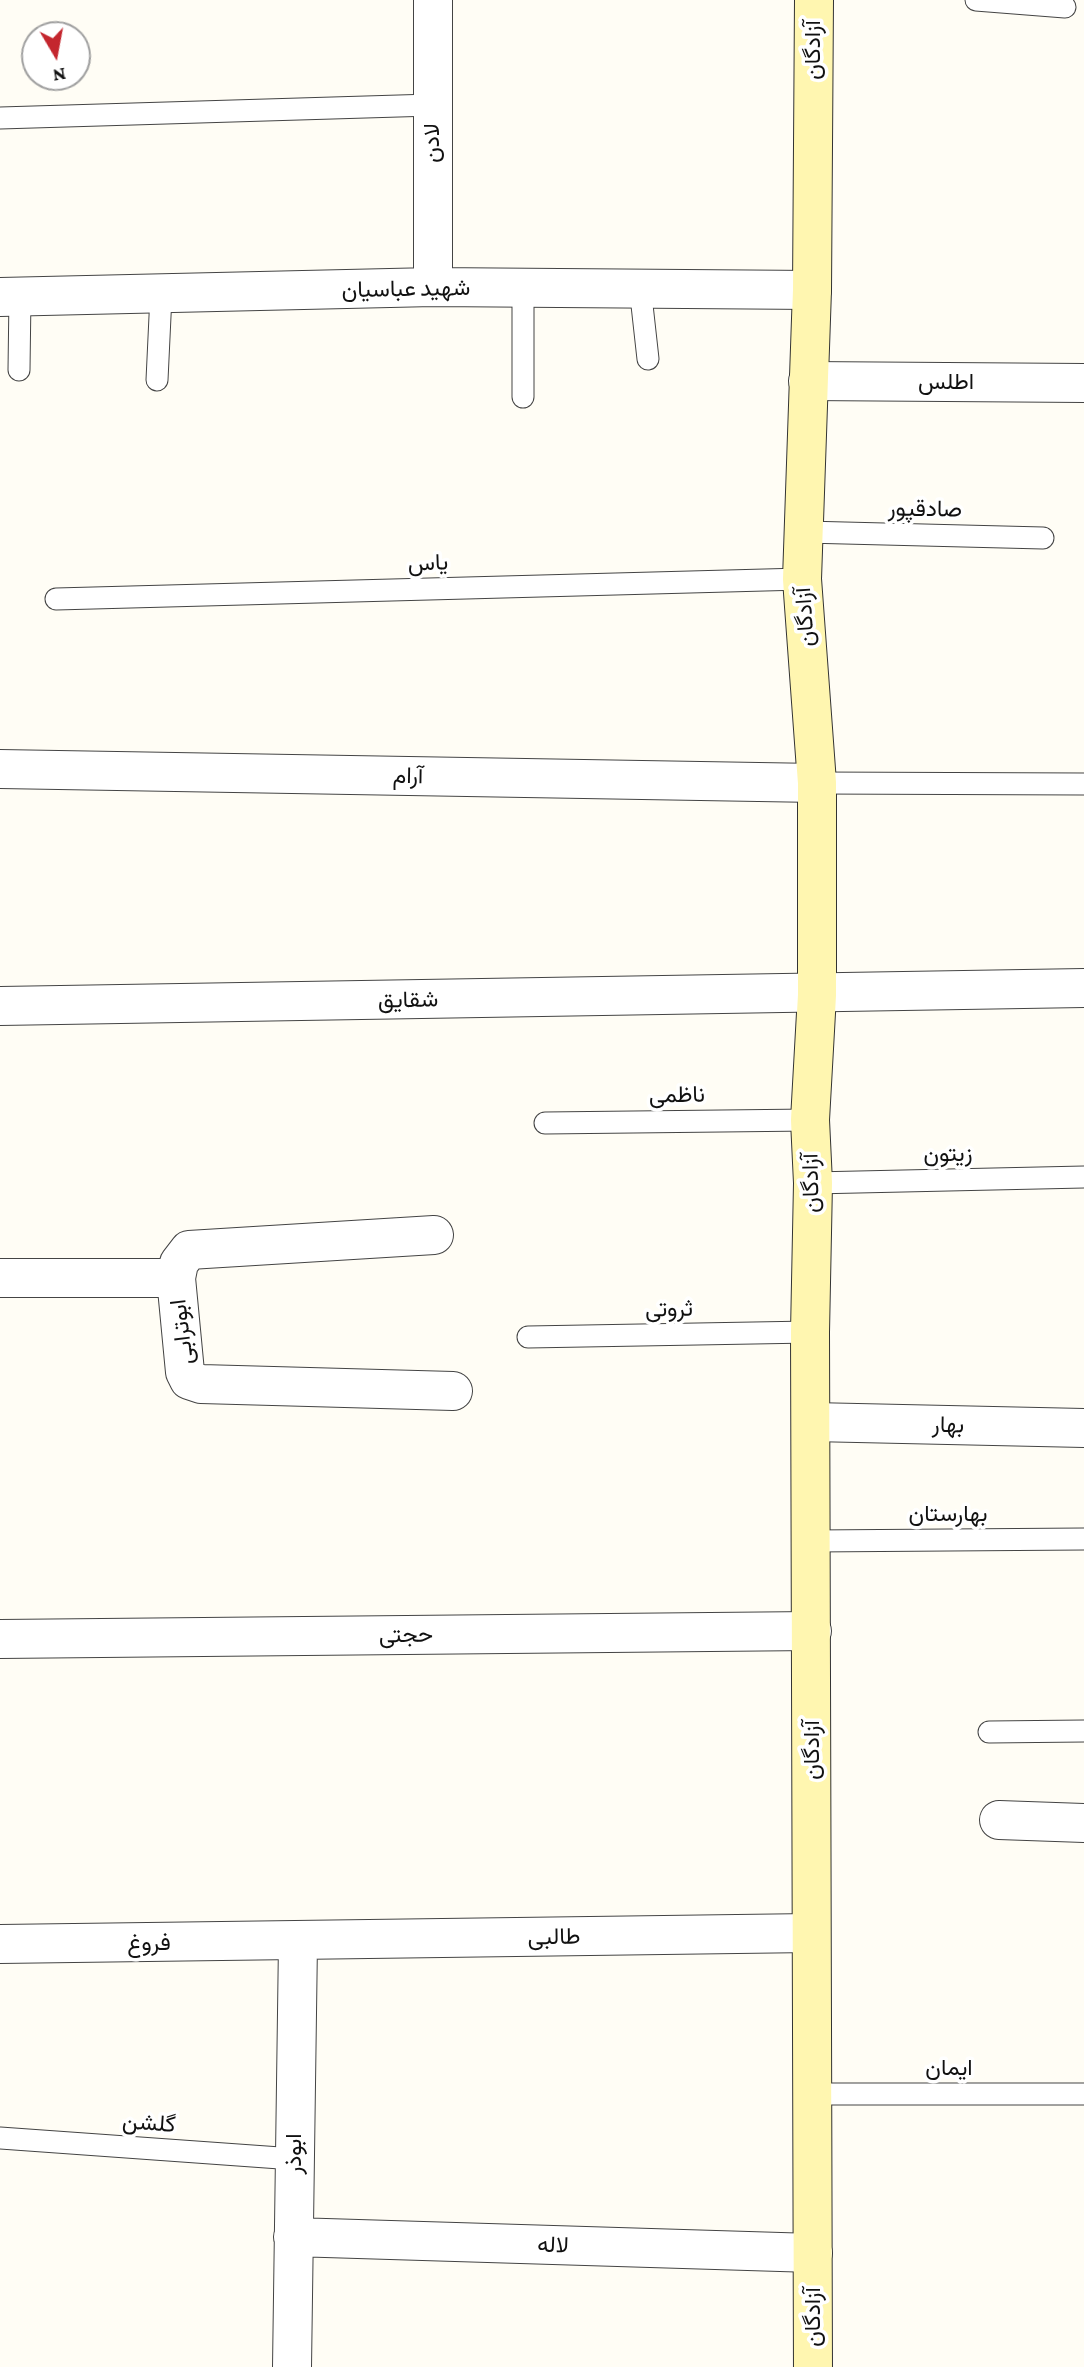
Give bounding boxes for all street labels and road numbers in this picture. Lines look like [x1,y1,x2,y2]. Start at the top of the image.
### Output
street label: آزادگان [799,20,827,80]
street label: لادن [418,123,446,163]
street label: شهید عباسیان [342,274,470,304]
street label: اطلس [918,368,974,396]
street label: صادقپور [888,495,962,523]
street label: یاس [407,549,449,577]
street label: آزادگان [789,586,821,648]
street label: آرام [392,762,424,790]
street label: شقایق [378,986,438,1014]
street label: ناظمی [649,1081,705,1109]
street label: زیتون [923,1140,973,1168]
street label: آزادگان [797,1153,825,1213]
street label: ثروتی [645,1295,693,1323]
street label: ابوترابی [164,1298,200,1366]
street label: بهار [932,1411,964,1439]
street label: بهارستان [909,1500,987,1528]
street label: حجتی [379,1621,433,1649]
street label: آزادگان [798,1720,826,1780]
street label: طالبی [527,1923,581,1951]
street label: فروغ [127,1929,171,1957]
street label: ایمان [925,2054,973,2082]
street label: گلشن [121,2107,177,2139]
street label: ابوذر [280,2133,308,2175]
street label: لاله [537,2231,569,2259]
street label: آزادگان [799,2287,827,2347]

